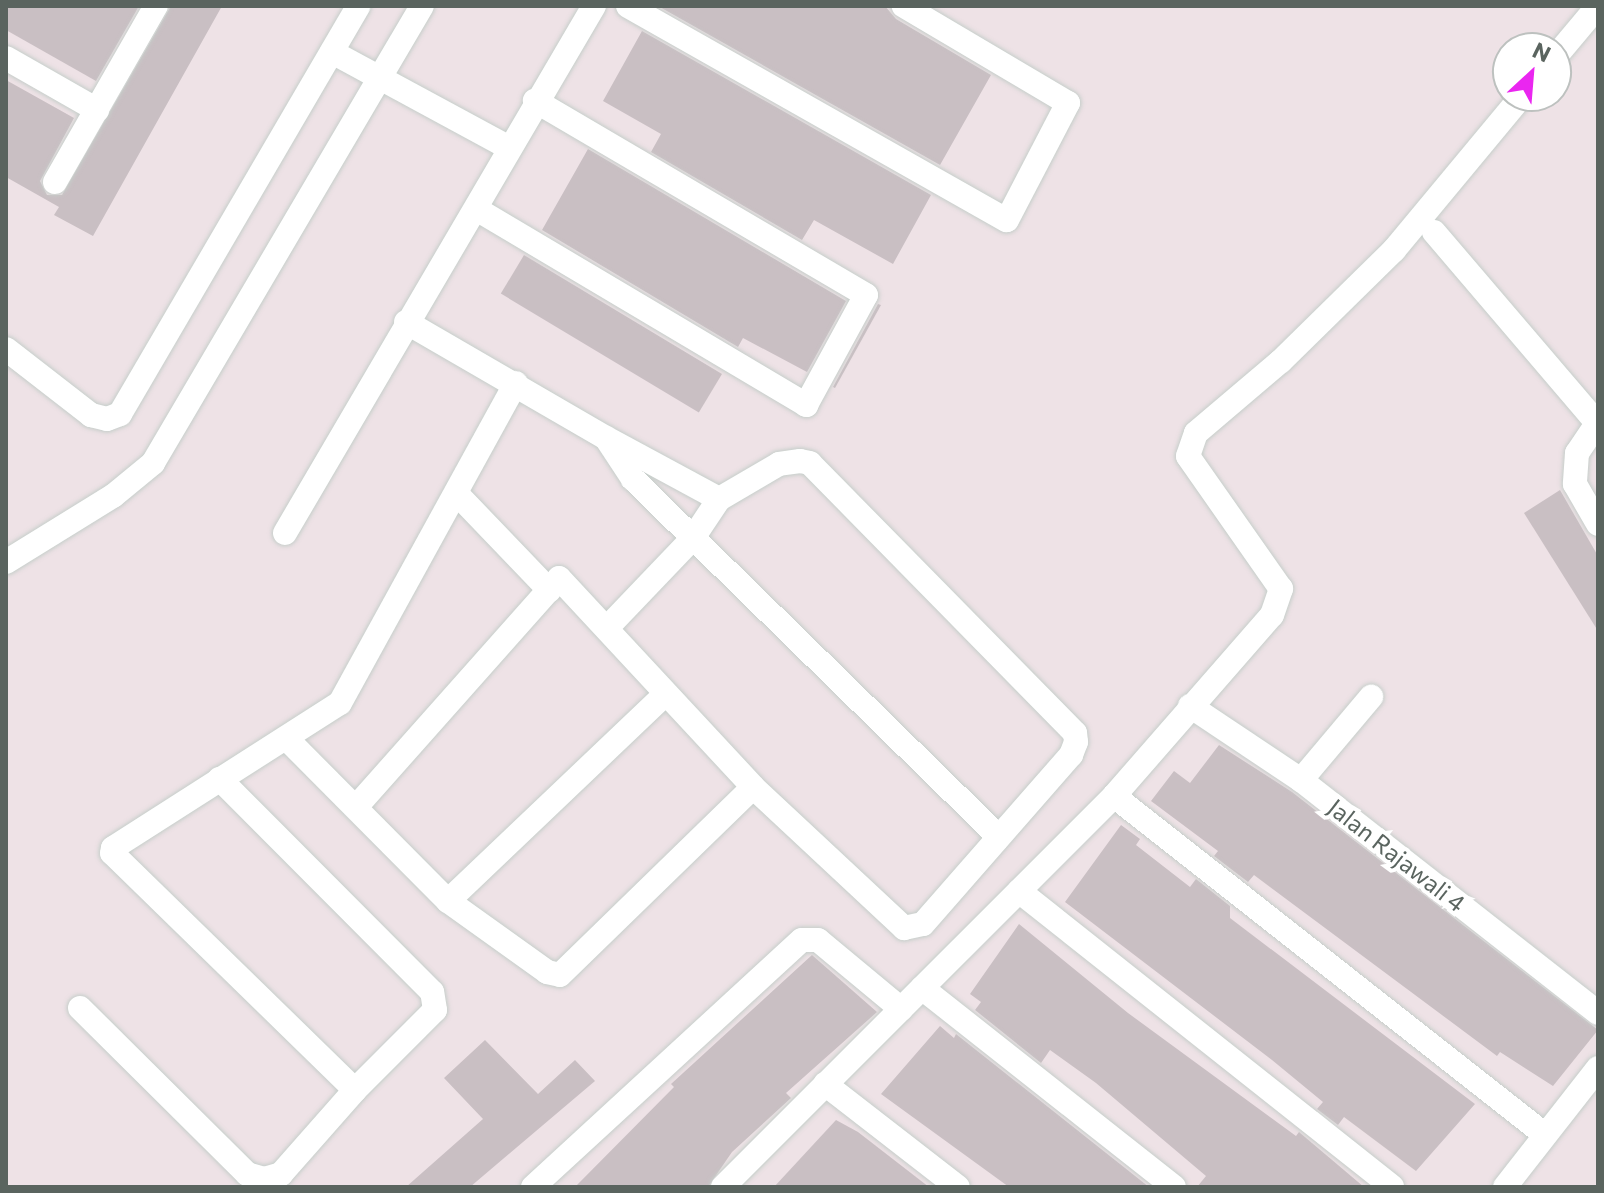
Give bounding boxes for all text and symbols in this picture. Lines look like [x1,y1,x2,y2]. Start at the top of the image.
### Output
north arrow [1492,32,1572,112]
text: N [1529,36,1555,68]
street label: Jalan Rajawali 4 [1323,792,1471,918]

